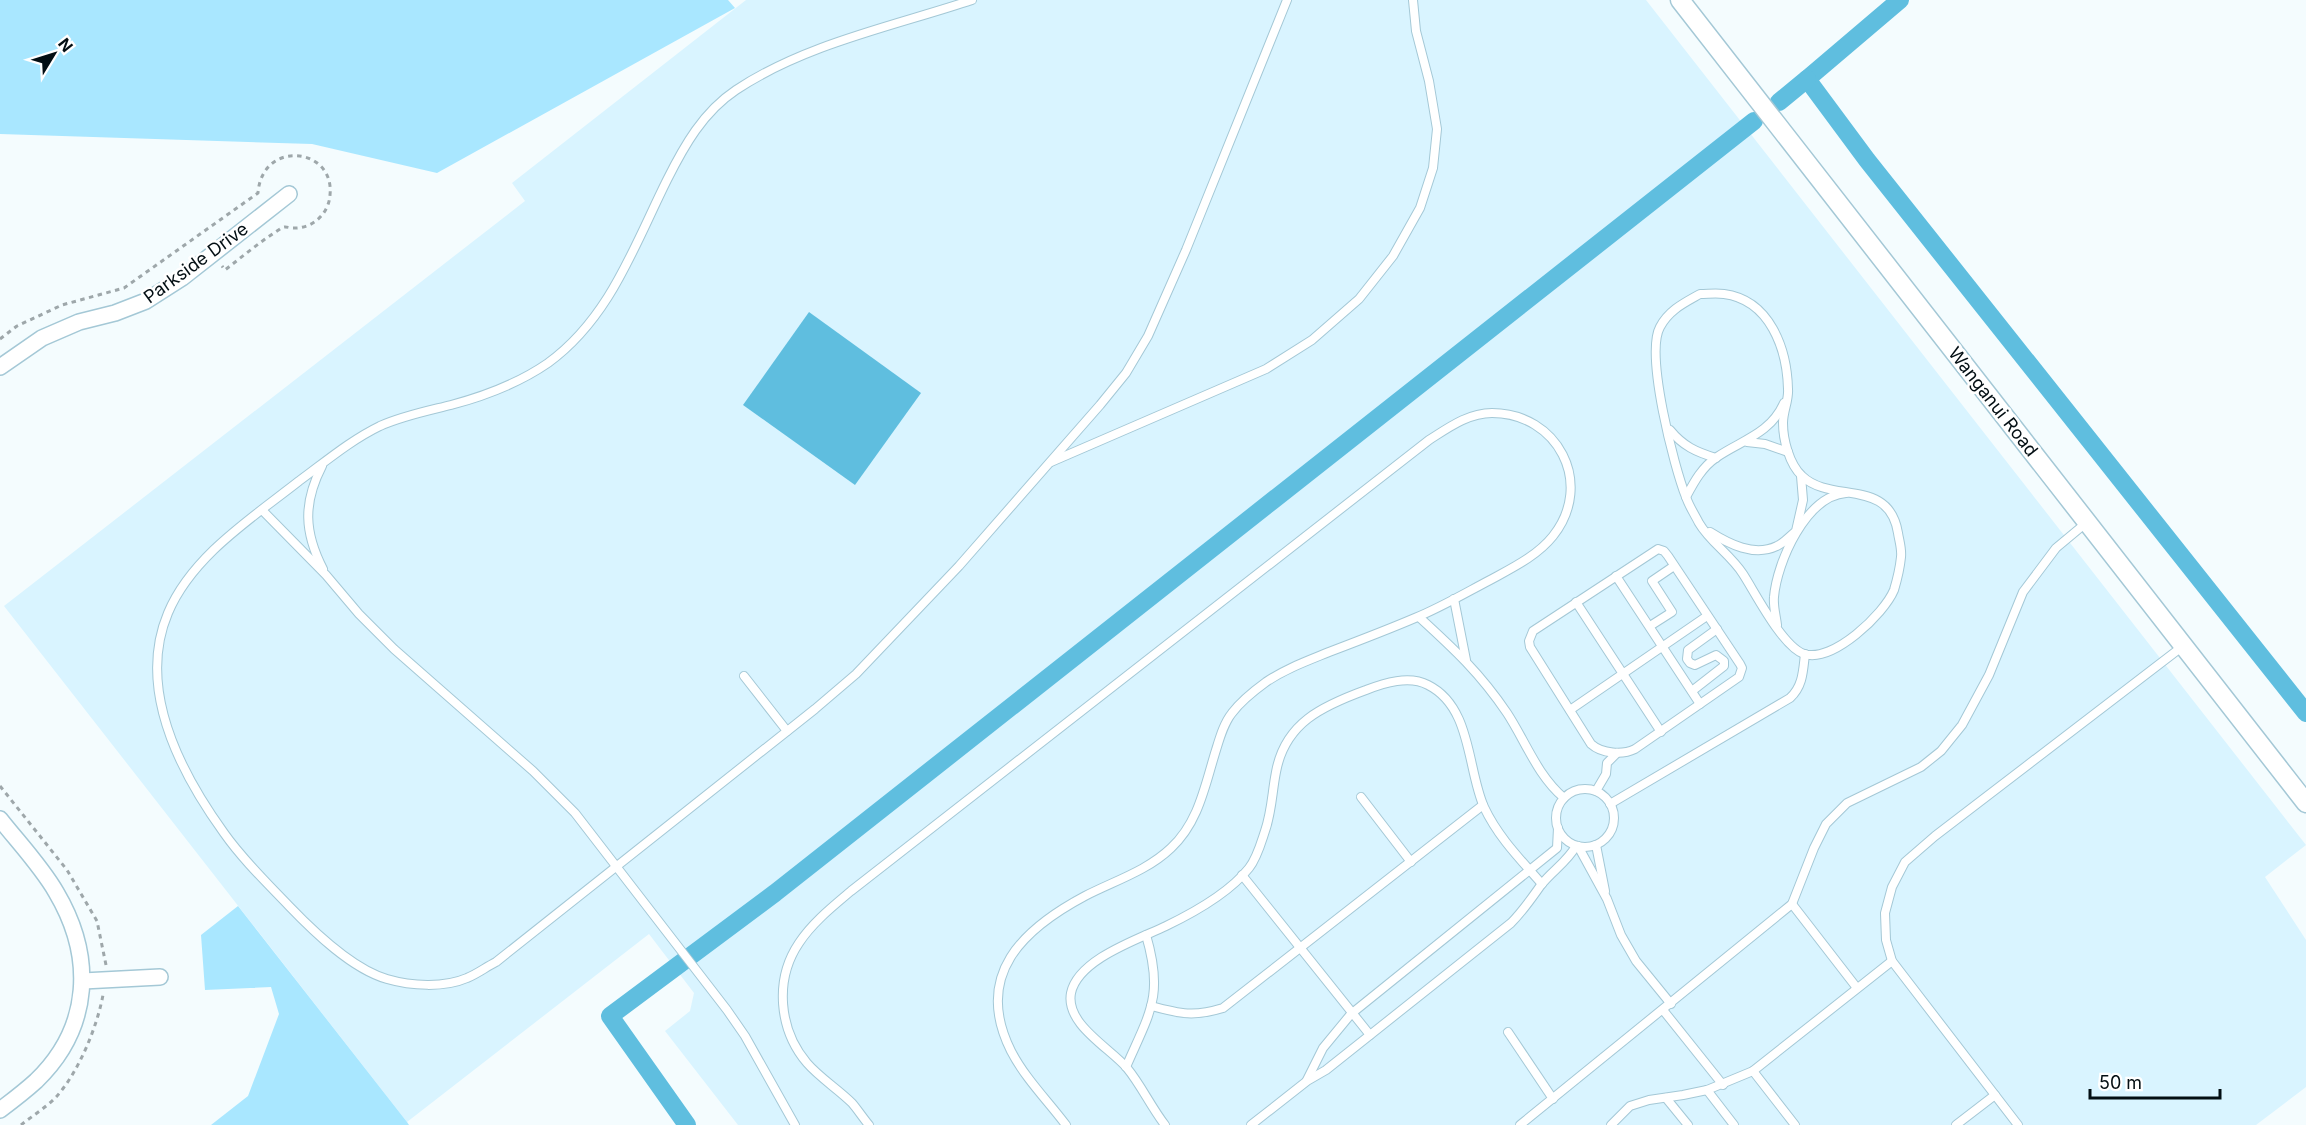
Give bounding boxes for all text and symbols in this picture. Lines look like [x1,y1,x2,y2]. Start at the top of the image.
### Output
north arrow [24,24,84,84]
text: N [54,34,77,56]
street label: Parkside Drive [140,218,252,307]
street label: Wanganui Road [1944,343,2043,460]
scale bar [2090,1062,2220,1100]
text: 50 m [2099,1072,2142,1093]

